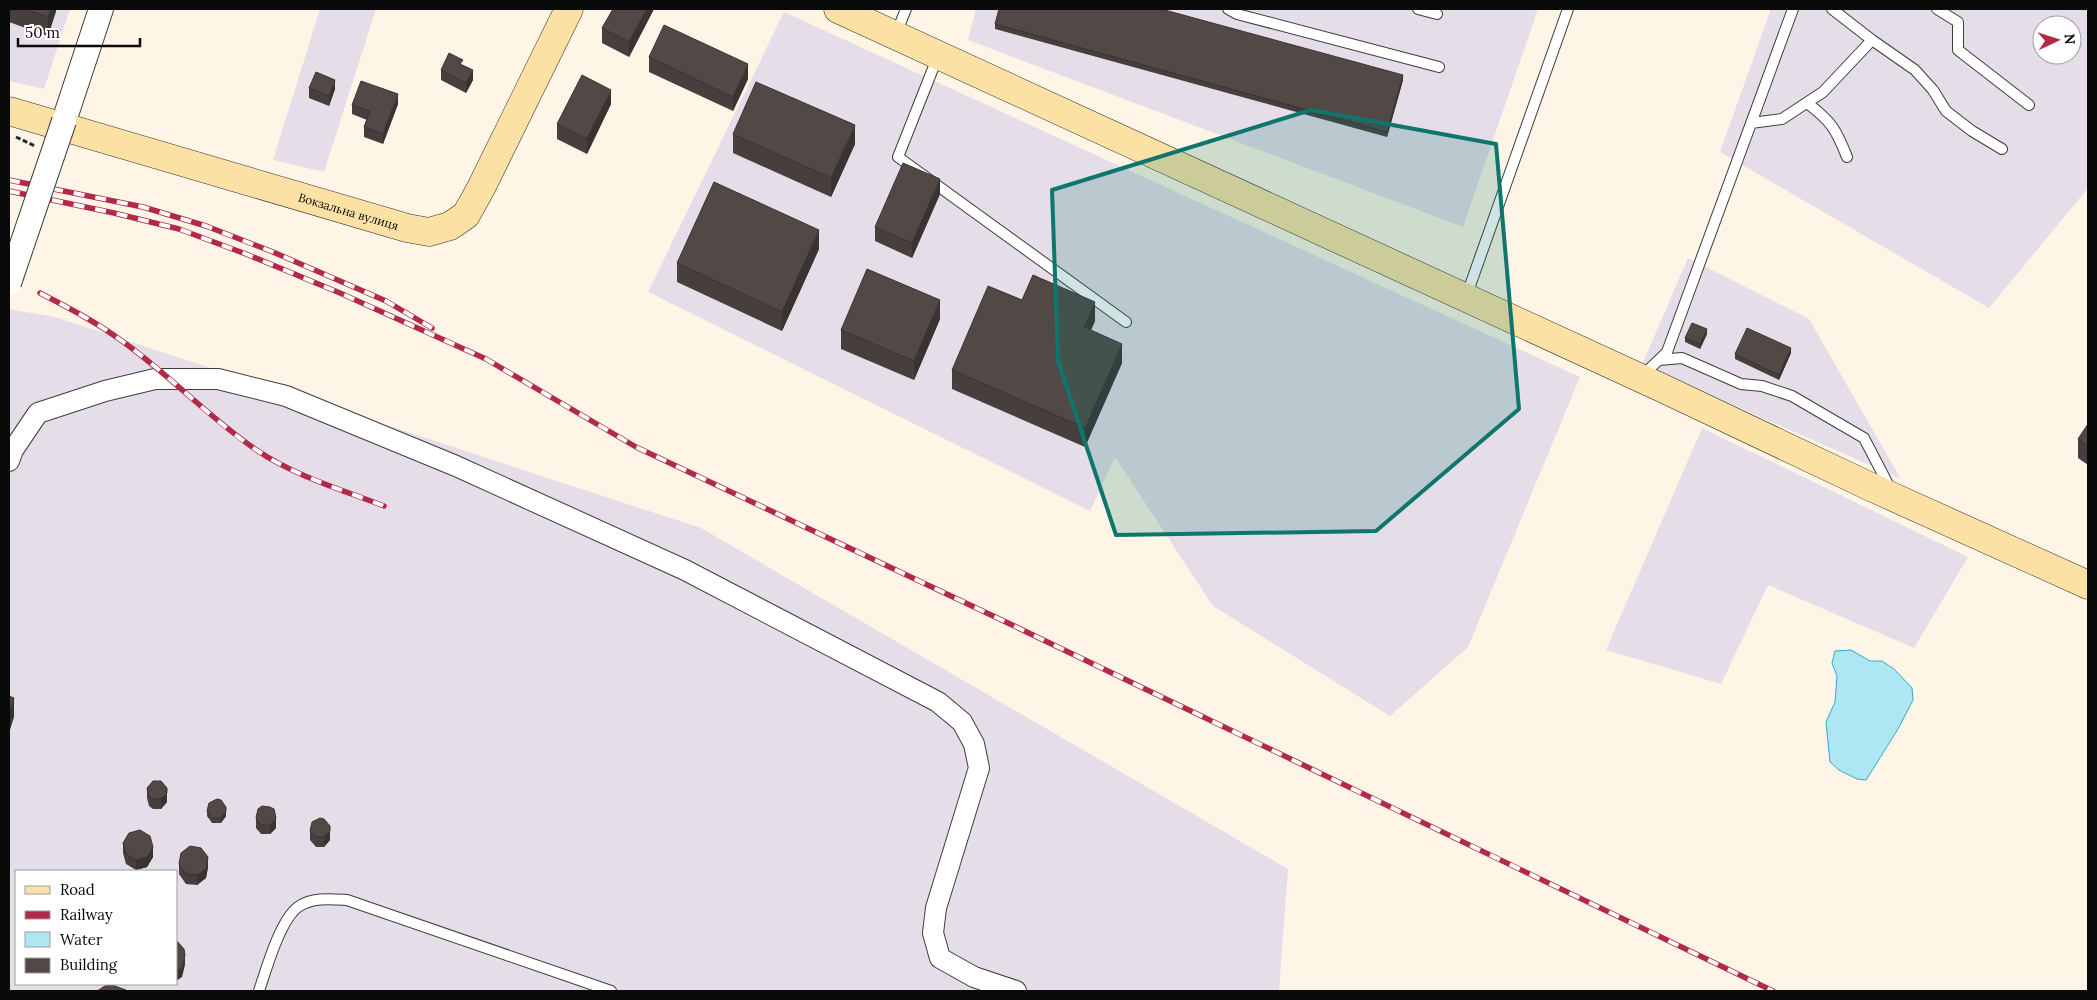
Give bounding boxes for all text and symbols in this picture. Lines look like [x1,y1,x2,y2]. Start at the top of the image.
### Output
scale bar [18,15,140,47]
north arrow [2032,15,2082,65]
text: 50 m [25,23,60,42]
text: N [2061,33,2079,45]
street label: Вокзальна вулиця [297,189,401,233]
legend [15,870,178,985]
text: Road [60,880,95,899]
text: Railway [60,905,113,924]
text: Water [60,930,103,949]
text: Building [60,955,118,974]

